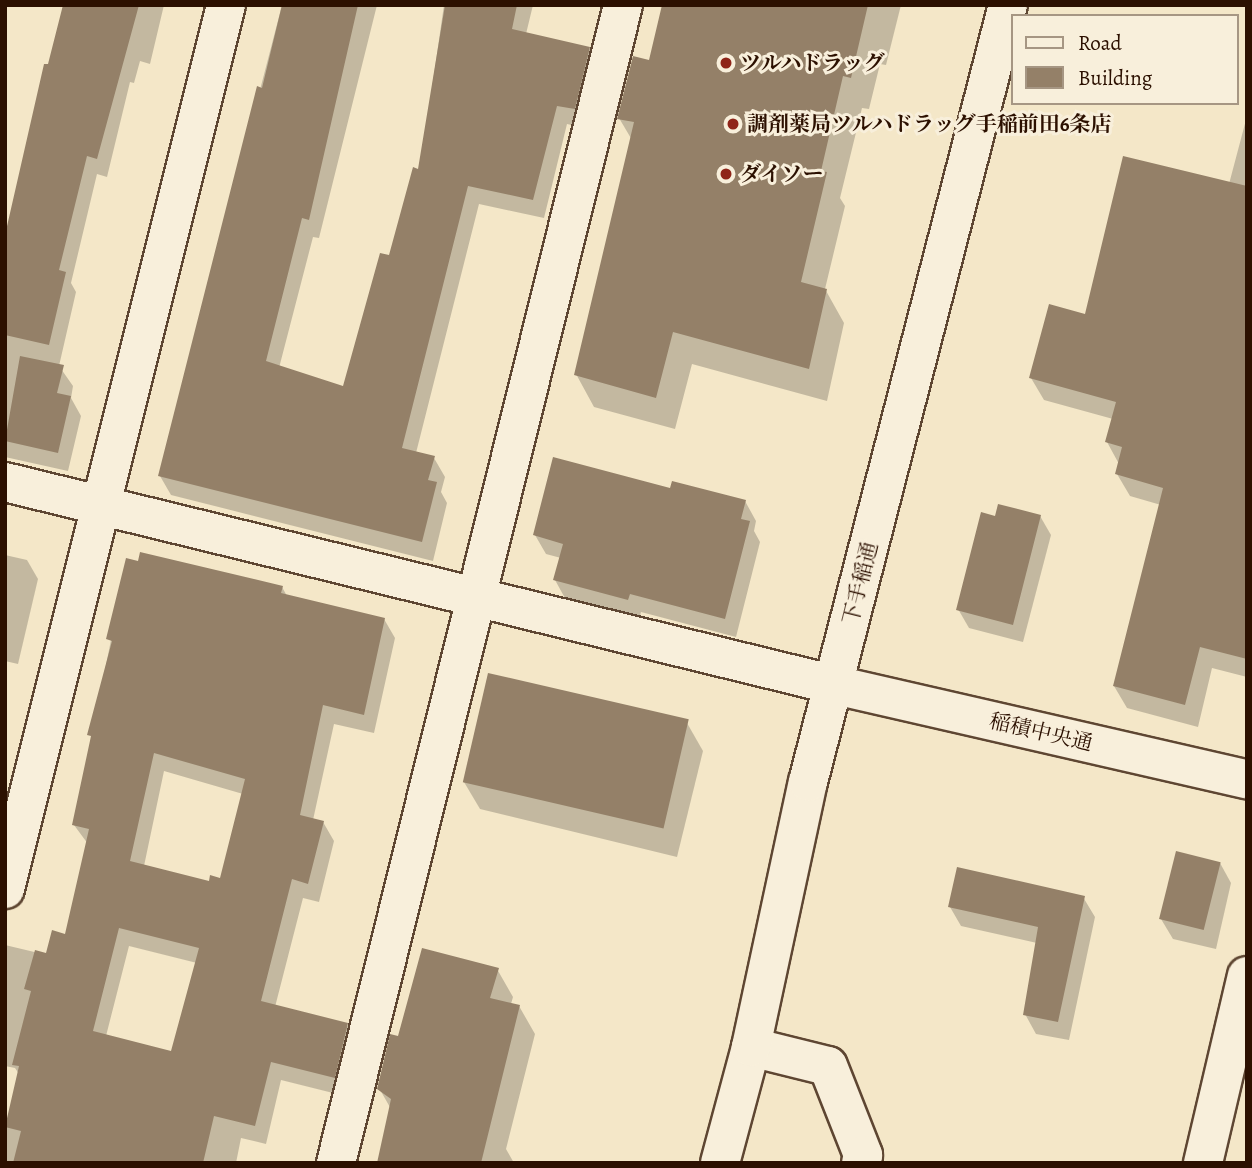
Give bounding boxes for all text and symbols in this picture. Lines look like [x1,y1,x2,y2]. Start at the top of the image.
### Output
legend [1010,14,1238,105]
text: Road [1078,29,1122,57]
place label: ツルハドラッグ [740,50,887,76]
marker: ツルハドラッグ [718,55,734,71]
text: Building [1078,64,1152,92]
place label: 調剤薬局ツルハドラッグ手稲前田6条店 [747,111,1114,137]
marker: 調剤薬局ツルハドラッグ手稲前田6条店 [725,116,741,132]
place label: ダイソー [740,161,824,187]
marker: ダイソー [718,166,734,182]
street label: 下手稲通 [838,539,882,627]
street label: 稲積中央通 [987,708,1095,756]

